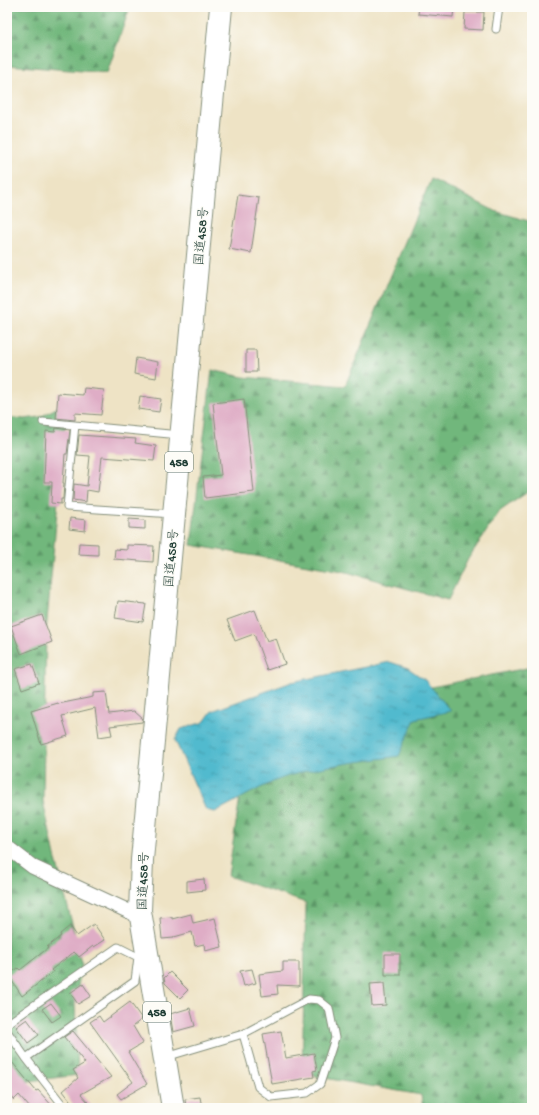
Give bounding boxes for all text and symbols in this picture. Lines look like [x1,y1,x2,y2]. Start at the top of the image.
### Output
street label: 国道458号 [191,206,213,266]
road number: 458 [165,452,193,472]
street label: 国道458号 [161,528,183,588]
street label: 国道458号 [135,851,153,911]
road number: 458 [143,1002,171,1022]

